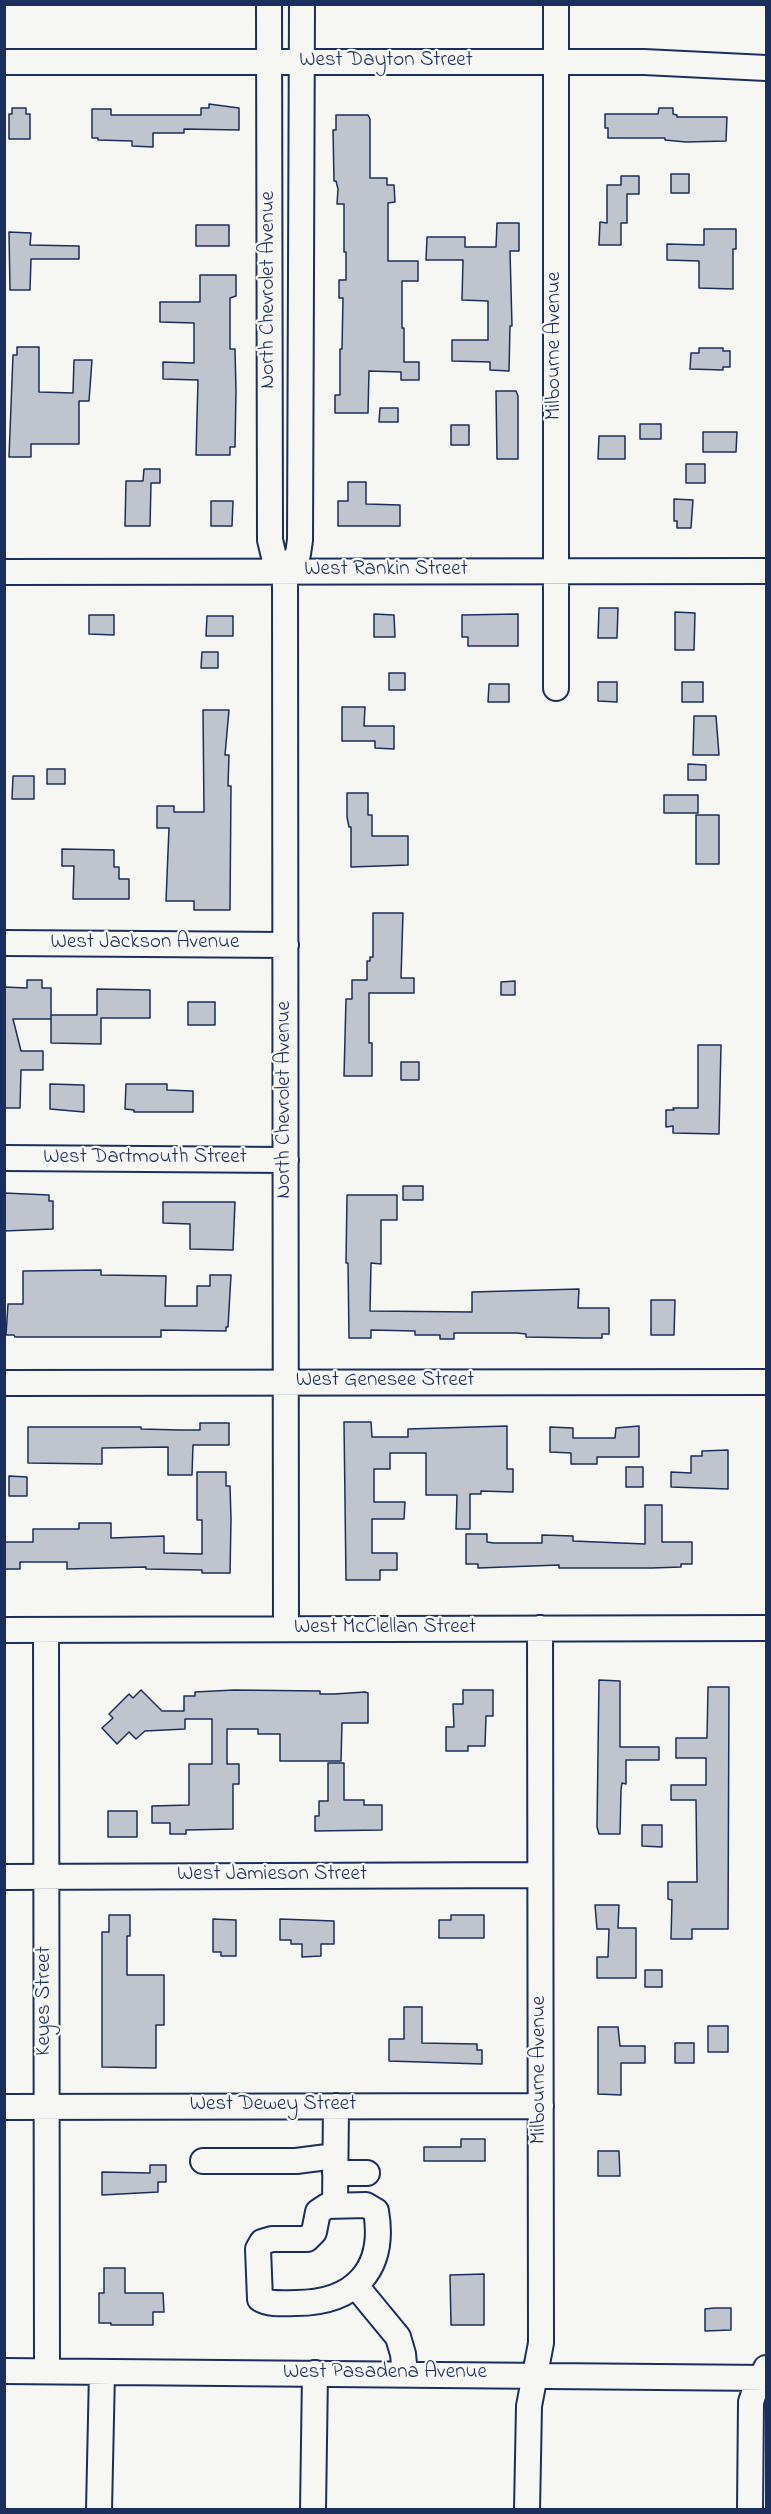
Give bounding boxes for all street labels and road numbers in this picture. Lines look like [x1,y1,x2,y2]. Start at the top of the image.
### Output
street label: West Dayton Street [299,49,473,75]
street label: North Chevrolet Avenue [257,191,283,389]
street label: Milbourne Avenue [543,272,569,420]
street label: West Rankin Street [304,558,468,584]
street label: West Jackson Avenue [51,931,239,957]
street label: North Chevrolet Avenue [273,1001,299,1199]
street label: West Dartmouth Street [43,1146,247,1172]
street label: West Genesee Street [296,1369,474,1395]
street label: West McClellan Street [294,1616,476,1642]
street label: West Jamieson Street [177,1863,367,1889]
street label: Keyes Street [33,1946,59,2056]
street label: Milbourne Avenue [528,1996,554,2144]
street label: West Dewey Street [190,2093,356,2119]
street label: West Pasadena Avenue [283,2361,487,2387]

